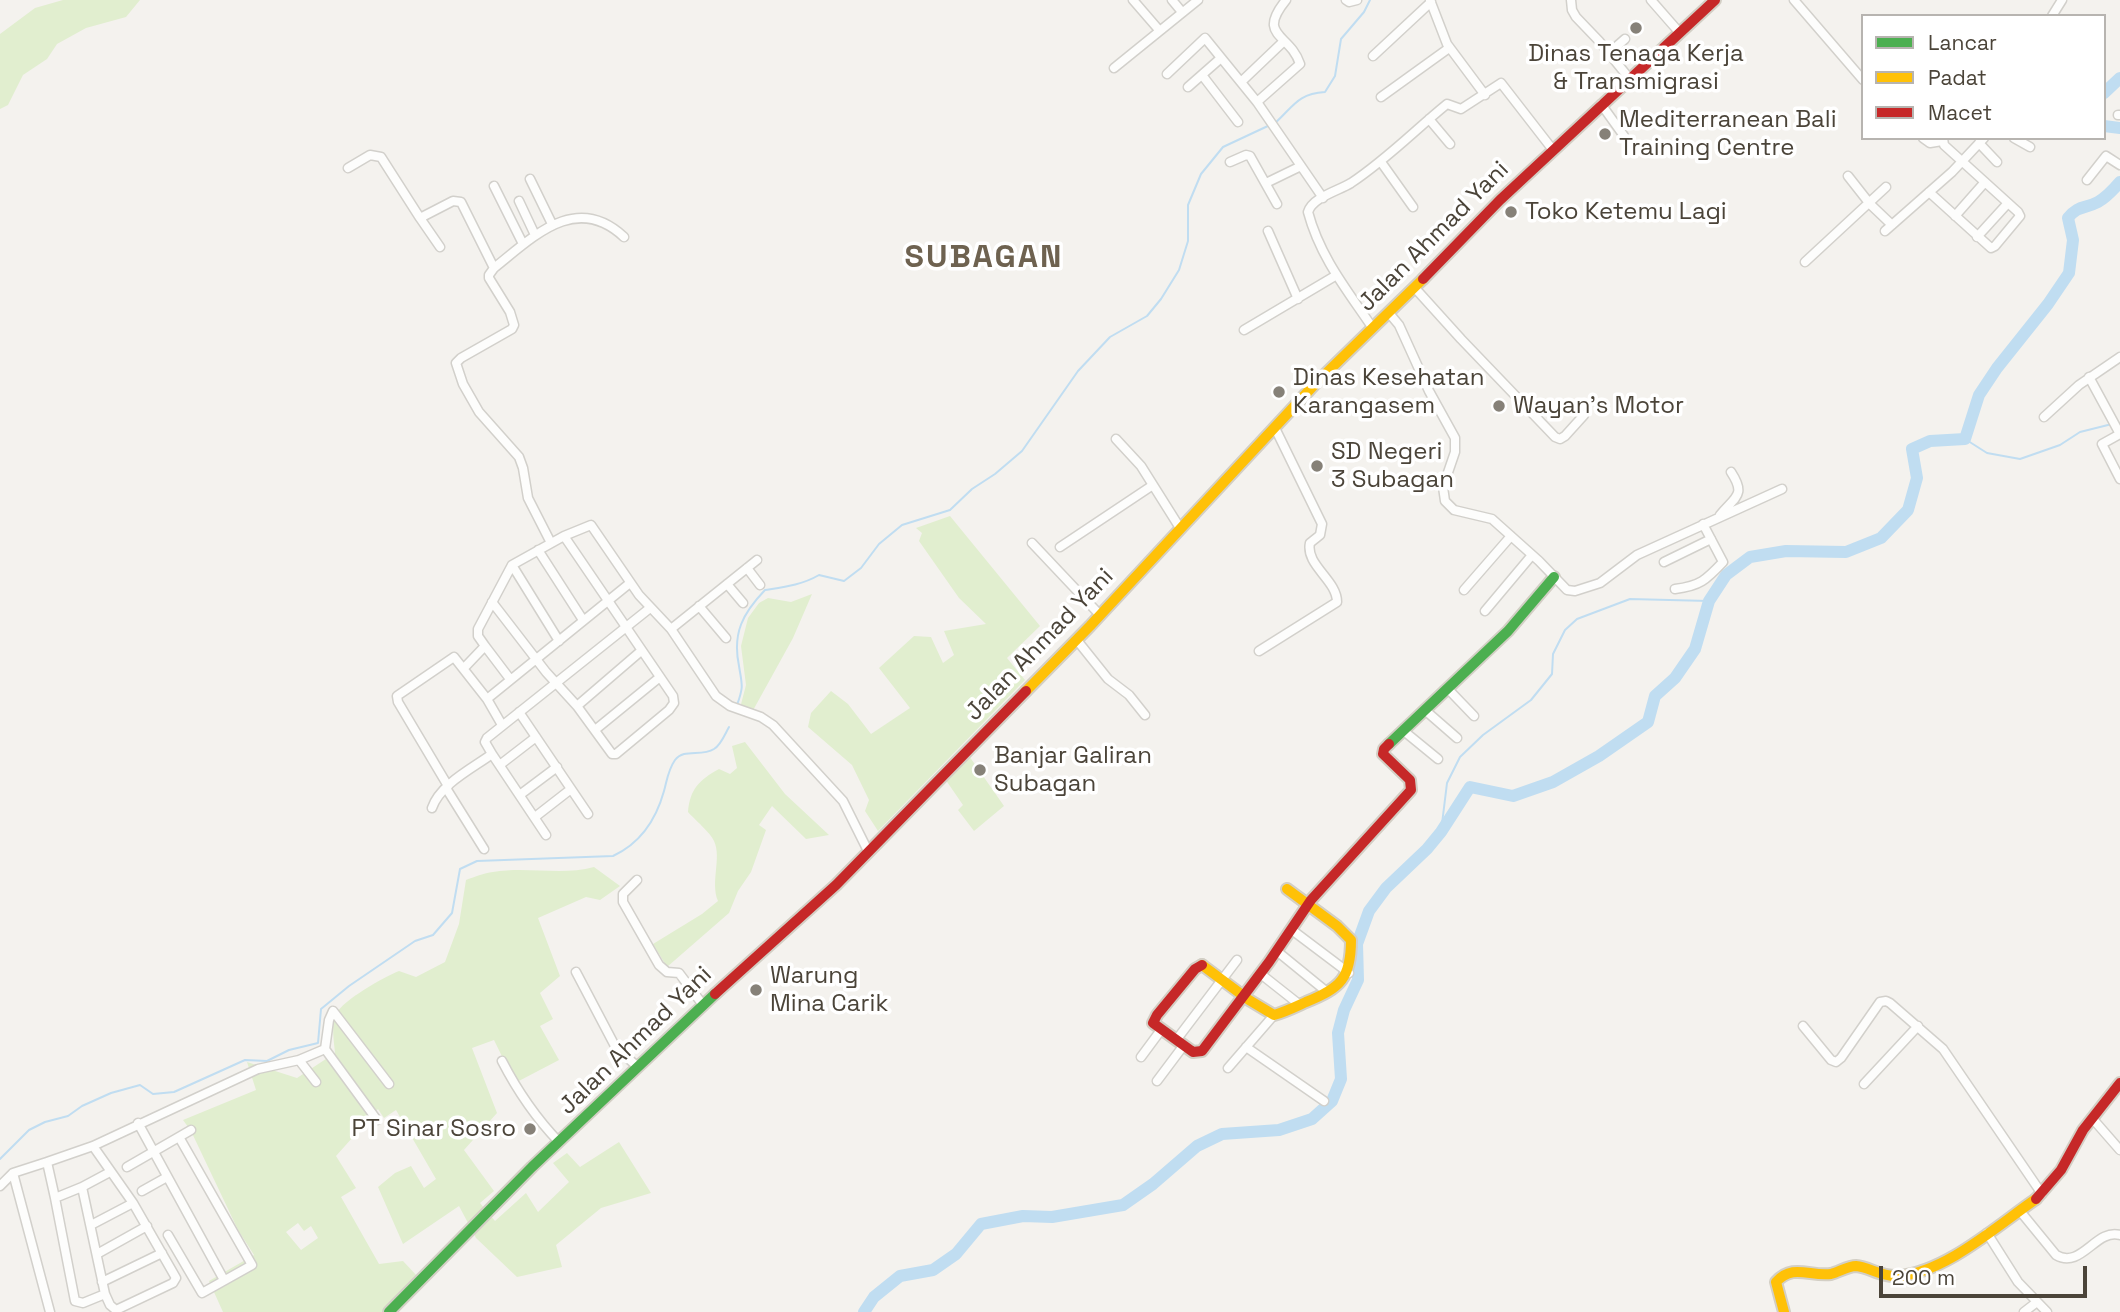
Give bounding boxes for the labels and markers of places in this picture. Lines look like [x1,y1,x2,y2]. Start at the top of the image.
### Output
marker: Dinas Tenaga Kerja & Transmigrasi [1628,20,1644,36]
place label: Dinas Tenaga Kerja & Transmigrasi [1528,40,1744,96]
place label: Mediterranean Bali Training Centre [1619,106,1837,162]
marker: Mediterranean Bali Training Centre [1597,126,1613,142]
place label: Toko Ketemu Lagi [1525,198,1727,226]
marker: Toko Ketemu Lagi [1503,204,1519,220]
place label: Dinas Kesehatan Karangasem [1293,364,1484,420]
marker: Dinas Kesehatan Karangasem [1271,384,1287,400]
place label: Wayan's Motor [1513,392,1684,420]
marker: Wayan's Motor [1491,398,1507,414]
place label: SD Negeri 3 Subagan [1331,438,1454,494]
marker: SD Negeri 3 Subagan [1309,458,1325,474]
place label: Banjar Galiran Subagan [994,742,1152,798]
marker: Banjar Galiran Subagan [972,762,988,778]
place label: Warung Mina Carik [770,962,888,1018]
marker: Warung Mina Carik [748,982,764,998]
place label: PT Sinar Sosro [351,1115,516,1143]
marker: PT Sinar Sosro [522,1121,538,1137]

